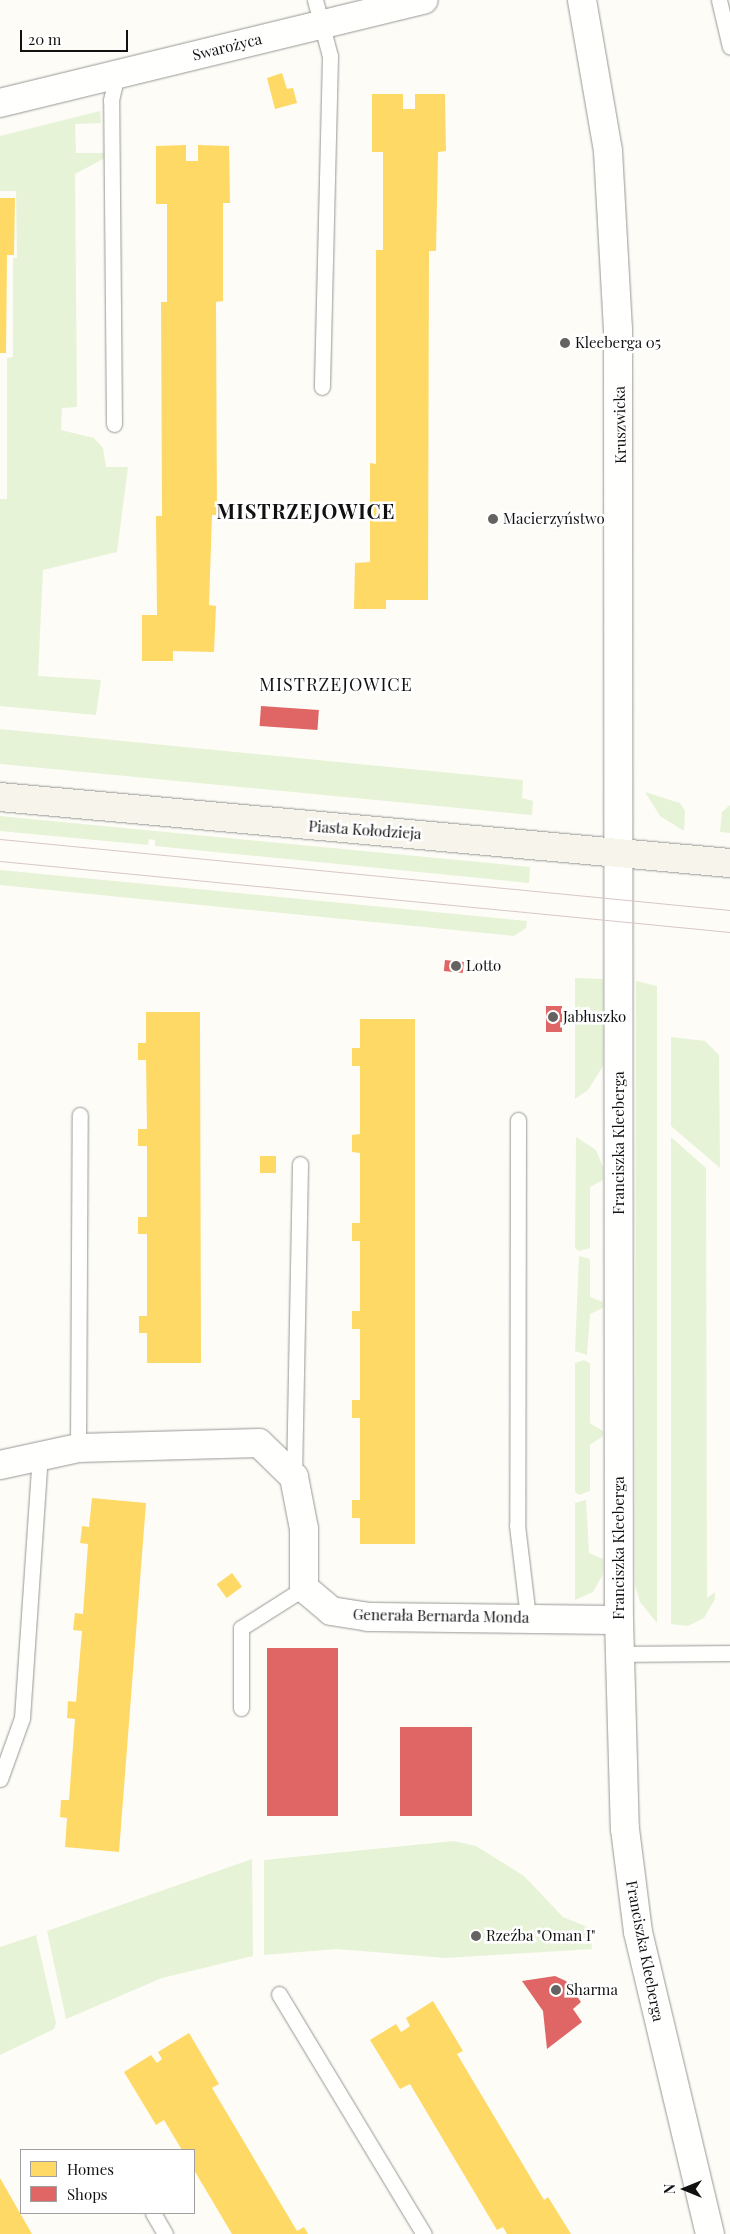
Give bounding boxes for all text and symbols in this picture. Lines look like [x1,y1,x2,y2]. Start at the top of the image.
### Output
scale bar [22,20,130,52]
text: 20 m [28,29,61,49]
street label: Swarożyca [190,30,264,64]
place label: Kleeberga 05 [575,334,661,352]
marker: Kleeberga 05 [559,337,571,349]
street label: Kruszwicka [610,386,630,464]
district label: MISTRZEJOWICE [215,498,397,522]
place label: Macierzyństwo [503,510,605,528]
marker: Macierzyństwo [487,513,499,525]
district label: MISTRZEJOWICE [258,673,414,695]
street label: Piasta Kołodzieja [308,817,422,843]
place label: Lotto [466,957,501,975]
marker: Lotto [450,960,462,972]
place label: Jabłuszko [563,1008,626,1026]
marker: Jabłuszko [547,1011,559,1023]
street label: Franciszka Kleeberga [610,1071,628,1215]
street label: Franciszka Kleeberga [610,1476,628,1620]
street label: Generała Bernarda Monda [352,1605,530,1627]
street label: Franciszka Kleeberga [622,1879,668,2023]
place label: Rzeźba "Oman I" [486,1927,596,1945]
marker: Rzeźba "Oman I" [470,1930,482,1942]
place label: Sharma [566,1981,618,1999]
marker: Sharma [550,1984,562,1996]
legend [20,2149,195,2214]
text: Homes [67,2159,114,2179]
north arrow [660,2164,710,2214]
text: Shops [67,2184,108,2204]
text: N [660,2184,679,2194]

